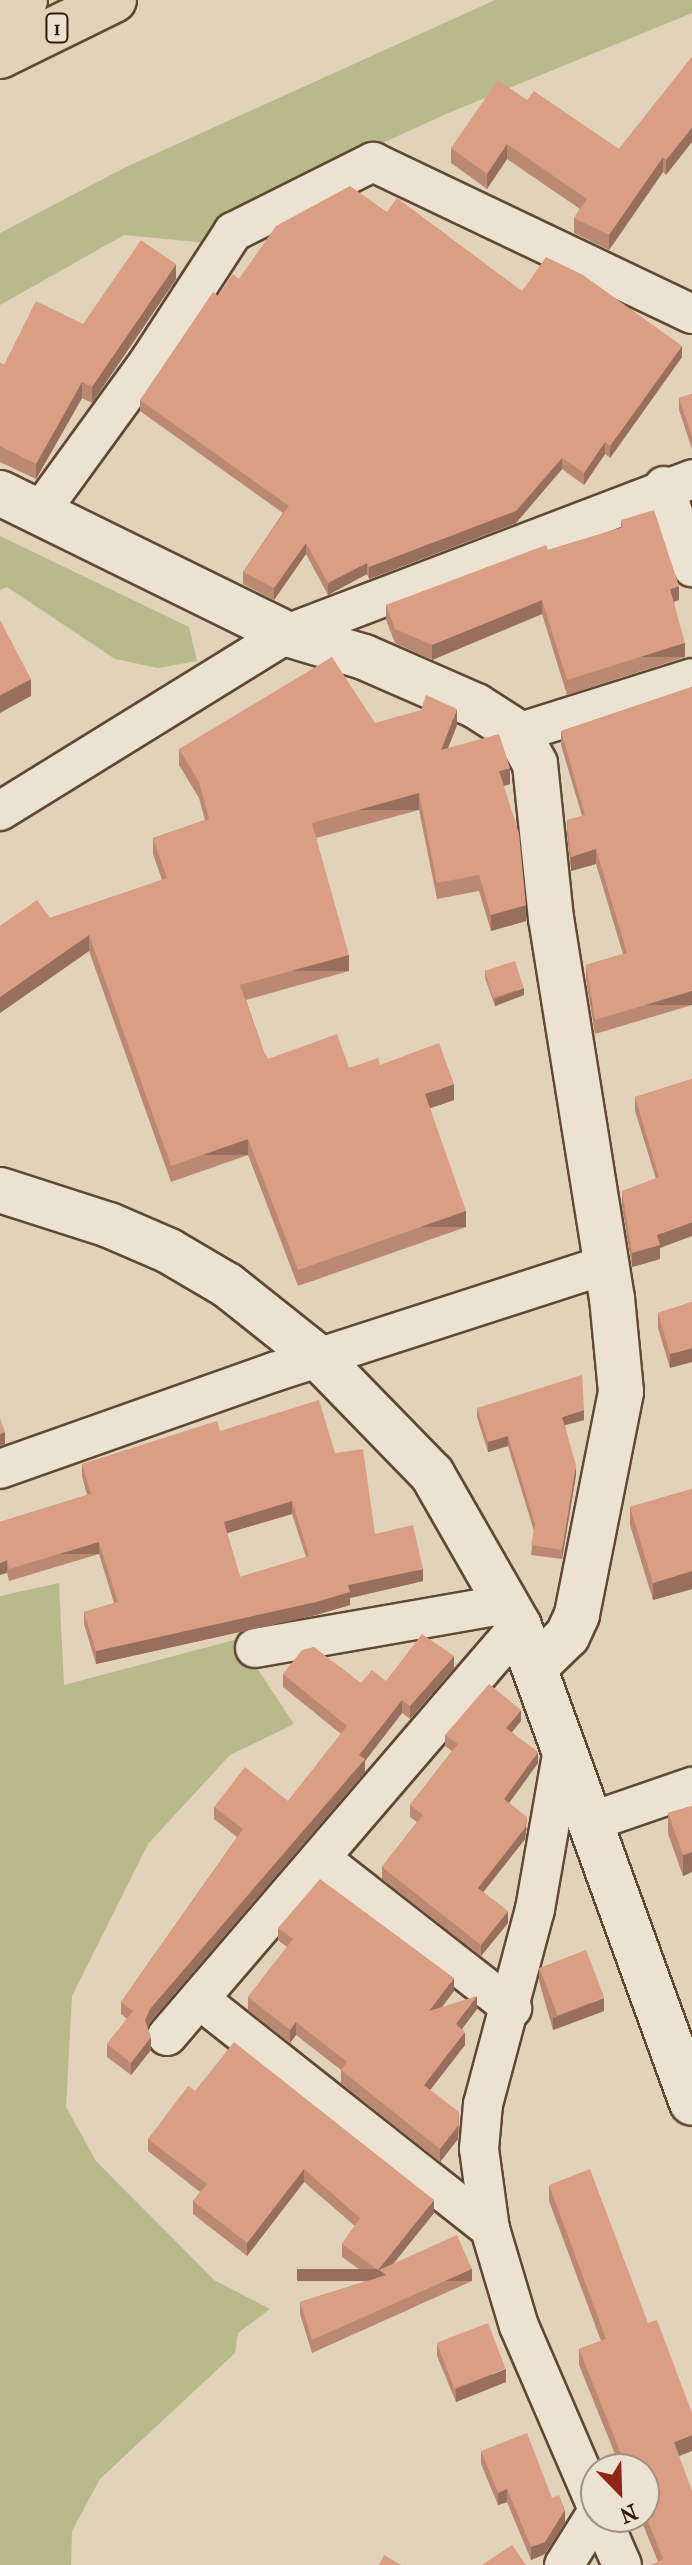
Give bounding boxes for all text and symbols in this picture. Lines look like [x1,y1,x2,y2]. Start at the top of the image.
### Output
road number: 1 [45,12,69,44]
north arrow [580,2453,660,2533]
text: N [616,2498,641,2528]

